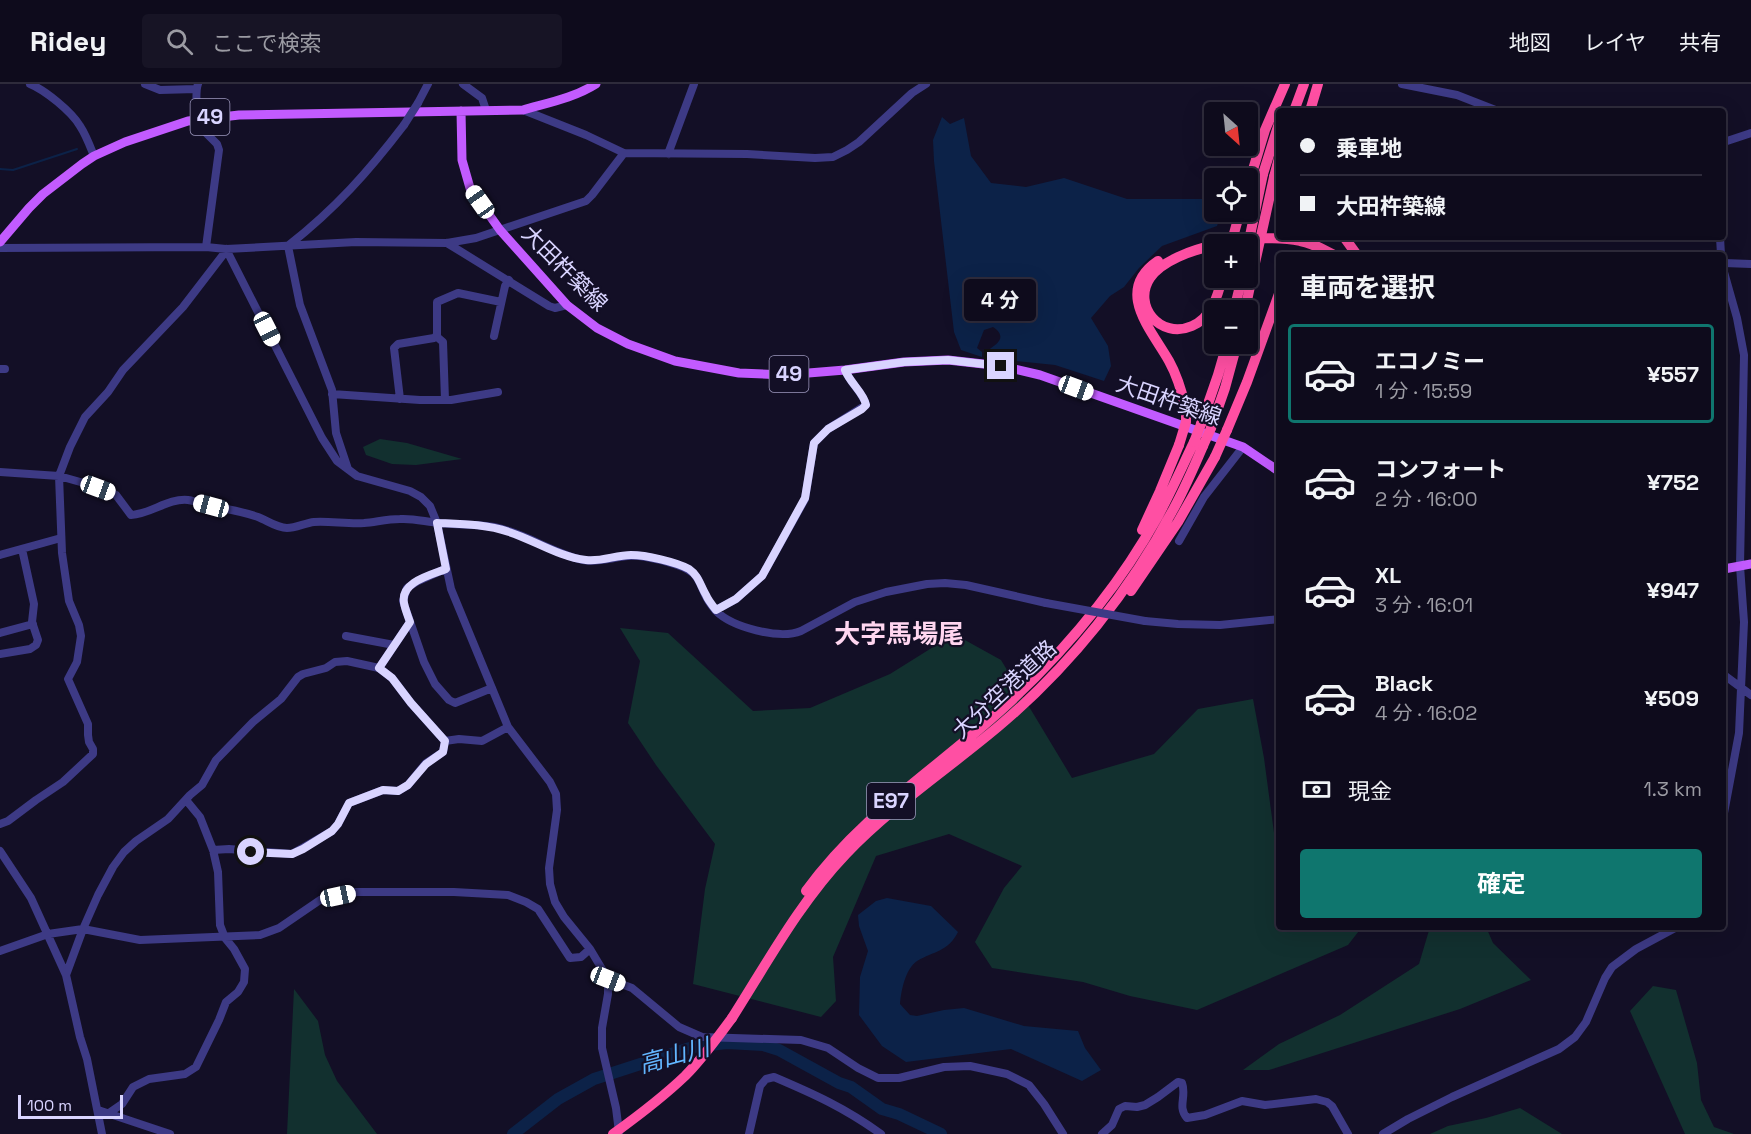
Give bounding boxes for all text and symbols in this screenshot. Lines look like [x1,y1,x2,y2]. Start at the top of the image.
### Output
search box [142,14,562,68]
text: Ridey [30,23,106,59]
icon: search [163,25,196,58]
text: ここで検索 [211,29,321,57]
text: 地図 [1509,29,1551,56]
text: レイヤ [1584,29,1646,56]
text: 共有 [1679,29,1721,56]
road number: 49 [190,99,230,135]
north arrow [1204,102,1258,156]
map controls [1204,102,1258,354]
text: 乗車地 [1336,134,1402,162]
button: locate [1204,168,1258,222]
car [462,182,498,222]
text: 大田杵築線 [1336,192,1446,220]
street label: 大田杵築線 [516,219,614,317]
button: + [1204,234,1258,288]
text: 車両を選択 [1300,270,1435,305]
callout: 4 分 [965,279,1037,321]
text: 4 分 [981,287,1019,313]
button: − [1204,300,1258,354]
car [251,309,283,349]
icon: car [1303,347,1357,401]
text: エコノミー [1375,347,1485,375]
route end [987,352,1014,379]
road number: 49 [770,356,808,392]
text: ¥557 [1647,360,1699,388]
street label: 大田杵築線 [1112,369,1226,431]
car [1056,373,1096,403]
text: 1 分 · 15:59 [1375,378,1472,404]
icon: car [1303,455,1357,509]
text: コンフォート [1375,455,1506,483]
text: ¥752 [1647,468,1699,496]
car [78,473,118,503]
text: 2 分 · 16:00 [1375,486,1478,512]
car [191,493,231,519]
text: XL [1375,561,1401,589]
icon: car [1303,563,1357,617]
text: ¥947 [1647,576,1699,604]
text: 3 分 · 16:01 [1375,592,1473,618]
district label: 大字馬場尾 [834,617,964,651]
street label: 大分空港道路 [946,634,1062,744]
text: Black [1375,669,1433,697]
icon: car [1303,671,1357,725]
text: ¥509 [1644,684,1699,712]
text: 4 分 · 16:02 [1375,700,1477,726]
icon: cash [1300,773,1333,806]
text: 1.3 km [1643,776,1702,802]
text: 現金 [1348,777,1392,805]
road number: E97 [867,783,915,819]
route start [237,838,264,865]
button: 確定 [1300,849,1702,918]
car [319,883,357,909]
car [588,964,628,994]
water label: 高山川 [635,1030,716,1080]
scale bar [18,1092,123,1120]
text: 100 m [27,1095,72,1116]

